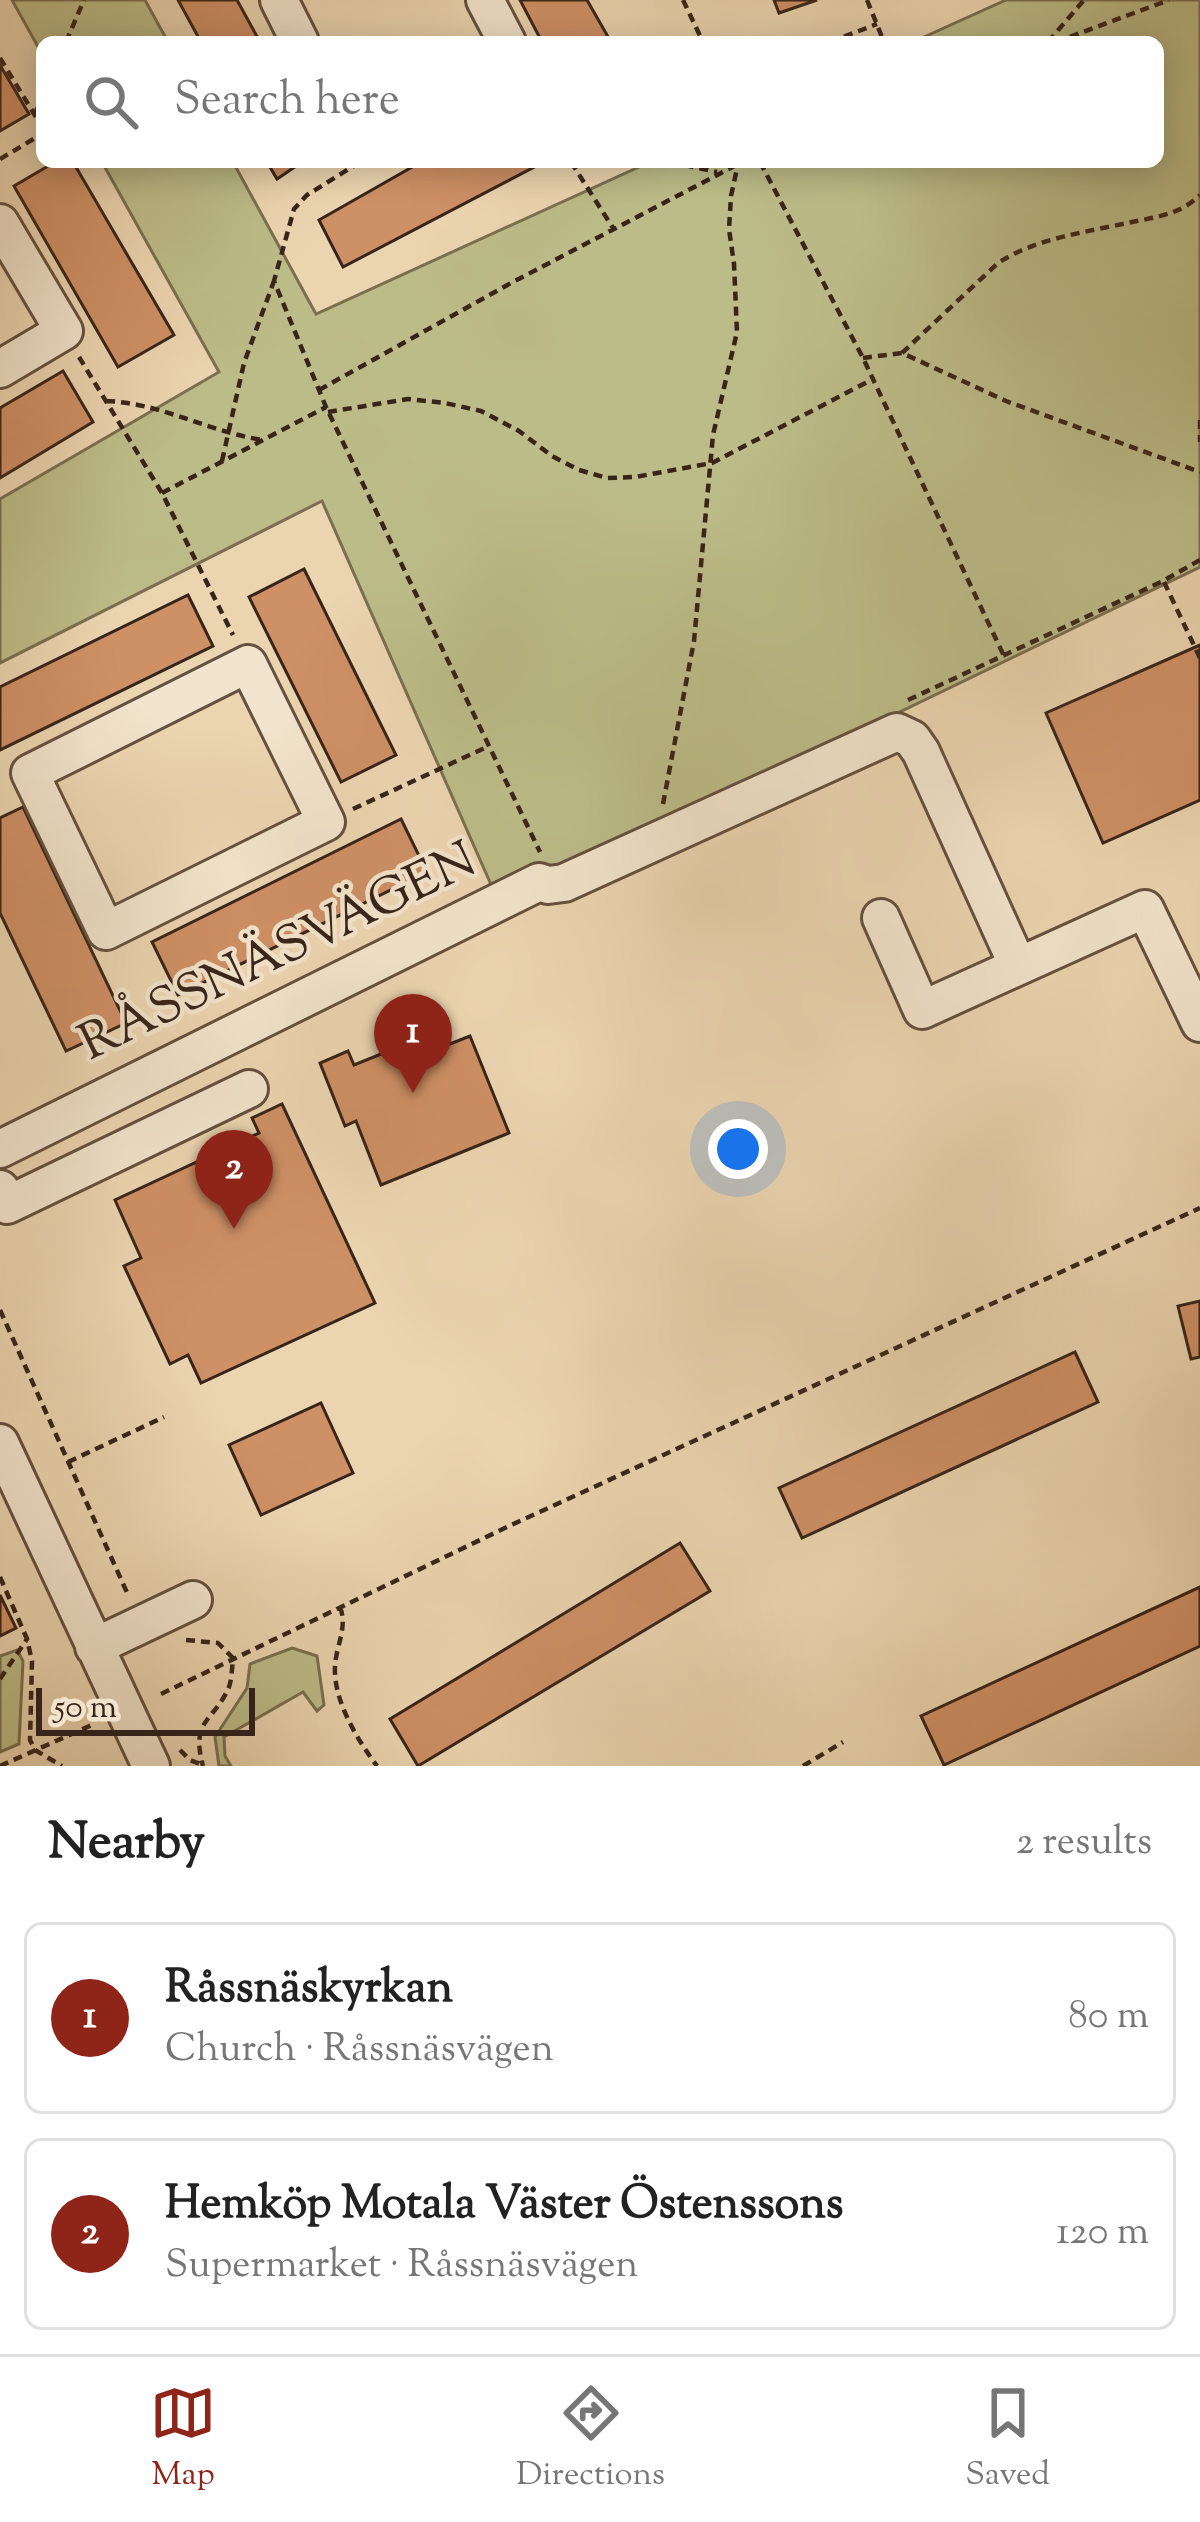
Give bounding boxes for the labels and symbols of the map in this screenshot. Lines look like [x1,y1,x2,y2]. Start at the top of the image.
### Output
street label: RÅSSNÄSVÄGEN [68,826,490,1082]
pin: 1 [374,994,452,1093]
your location [708,1119,768,1179]
pin: 2 [195,1130,273,1229]
scale bar [36,1682,255,1735]

